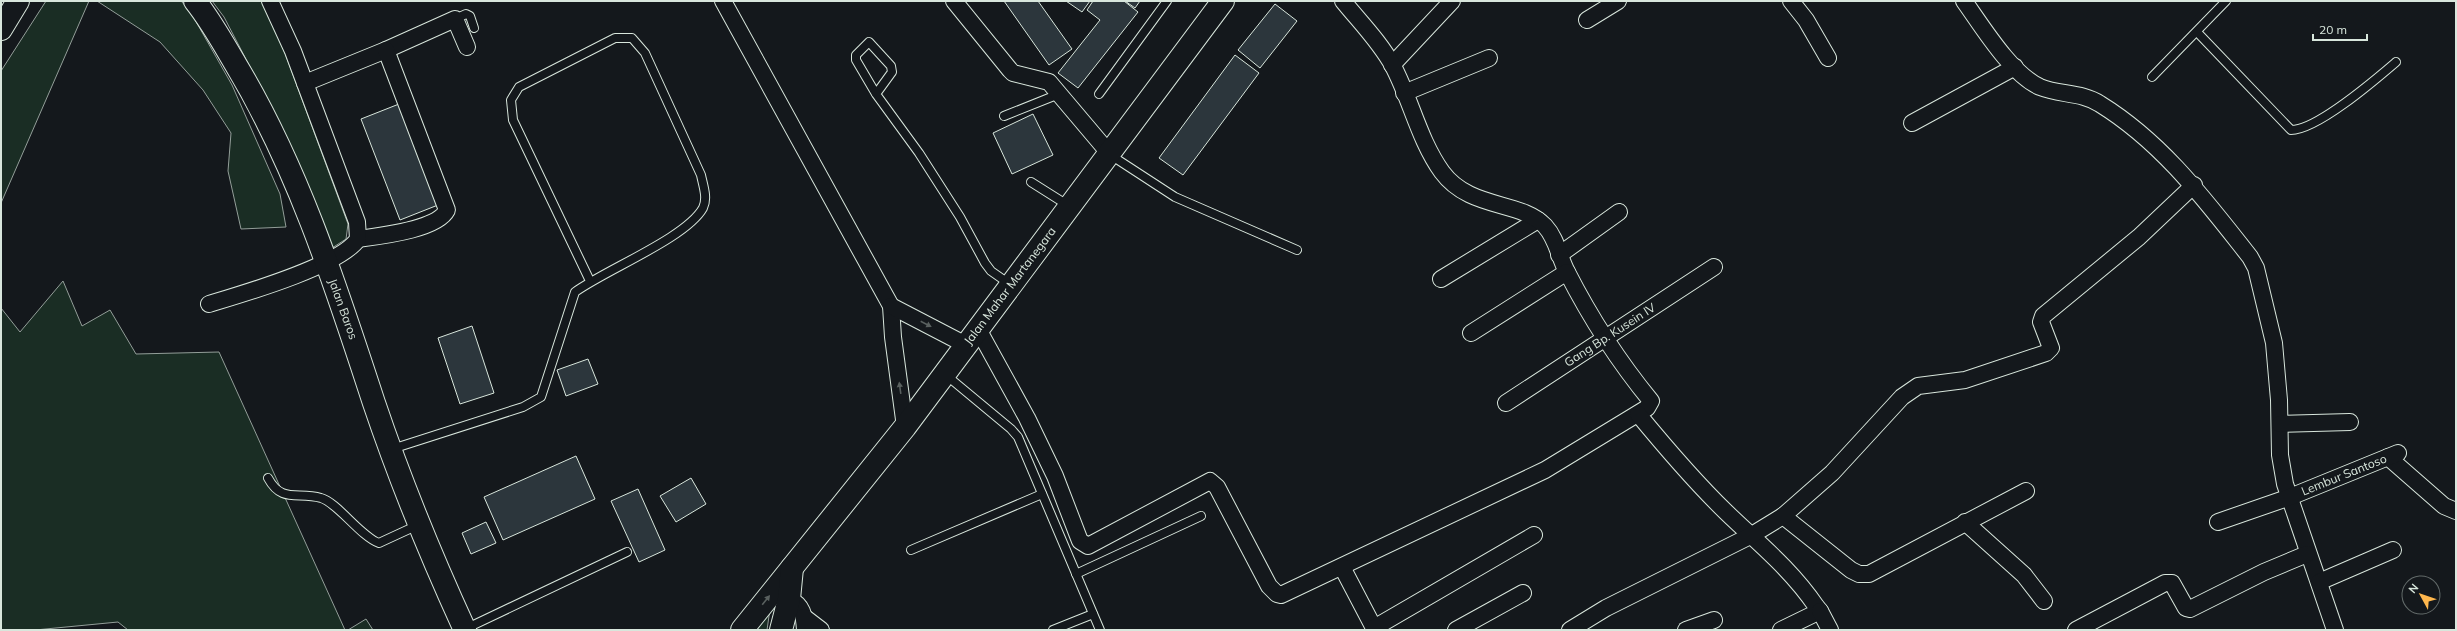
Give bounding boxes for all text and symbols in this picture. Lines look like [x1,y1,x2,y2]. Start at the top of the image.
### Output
scale bar [2313,16,2367,42]
text: 20 m [2319,22,2347,37]
street label: Jalan Mahar Martanegara [960,224,1059,348]
street label: Jalan Baros [326,276,361,341]
street label: Gang Bp. Kusein IV [1561,299,1659,370]
one-way arrow [920,321,931,327]
one-way arrow [897,382,903,394]
street label: Lembur Santoso [2299,451,2389,498]
north arrow [2401,575,2441,615]
text: N [2405,581,2421,596]
one-way arrow [762,594,771,605]

